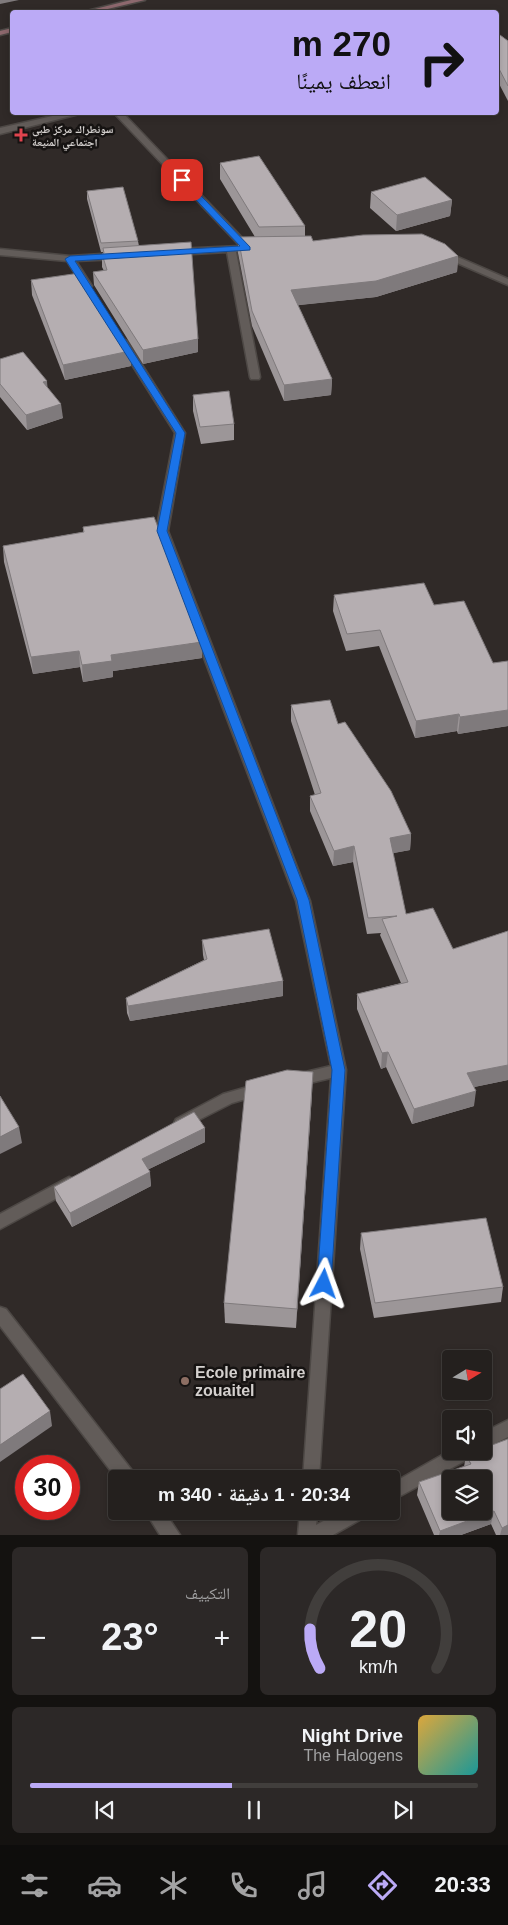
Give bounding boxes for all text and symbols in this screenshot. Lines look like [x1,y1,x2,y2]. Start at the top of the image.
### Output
text: 270 m [292,24,391,63]
icon: right [409,30,474,95]
text: انعطف يمينًا [296,69,391,94]
place label: سونطراك مركز طبي اجتماعي المنيعة [32,123,114,151]
marker: سونطراك مركز طبي اجتماعي المنيعة [14,128,28,142]
pin [161,159,203,201]
icon: arrive [168,166,196,194]
position arrow [297,1257,349,1309]
north arrow [442,1350,492,1400]
map controls [442,1350,492,1520]
place label: Ecole primaire zouaitel [195,1364,305,1399]
marker: Ecole primaire zouaitel [179,1375,191,1387]
button: sound [442,1410,492,1460]
speed limit sign: 30 [15,1455,80,1520]
button: layers [442,1470,492,1520]
text: 20:34 · 1 دقيقة · 340 m [158,1484,350,1505]
text: التكييف [185,1585,230,1602]
text: 20 [349,1600,407,1658]
text: 23° [101,1616,159,1658]
text: − [30,1622,46,1653]
text: + [214,1622,230,1653]
text: km/h [359,1657,397,1677]
text: Night Drive [302,1725,403,1746]
text: The Halogens [303,1747,403,1764]
icon: previous [91,1796,119,1824]
icon: pause [240,1796,268,1824]
icon: next [389,1796,417,1824]
icon: filters [17,1868,52,1903]
icon: car [87,1868,122,1903]
icon: climate [156,1868,191,1903]
icon: phone [226,1868,261,1903]
icon: music [295,1868,330,1903]
icon: directions [365,1868,400,1903]
text: 20:33 [434,1872,491,1897]

